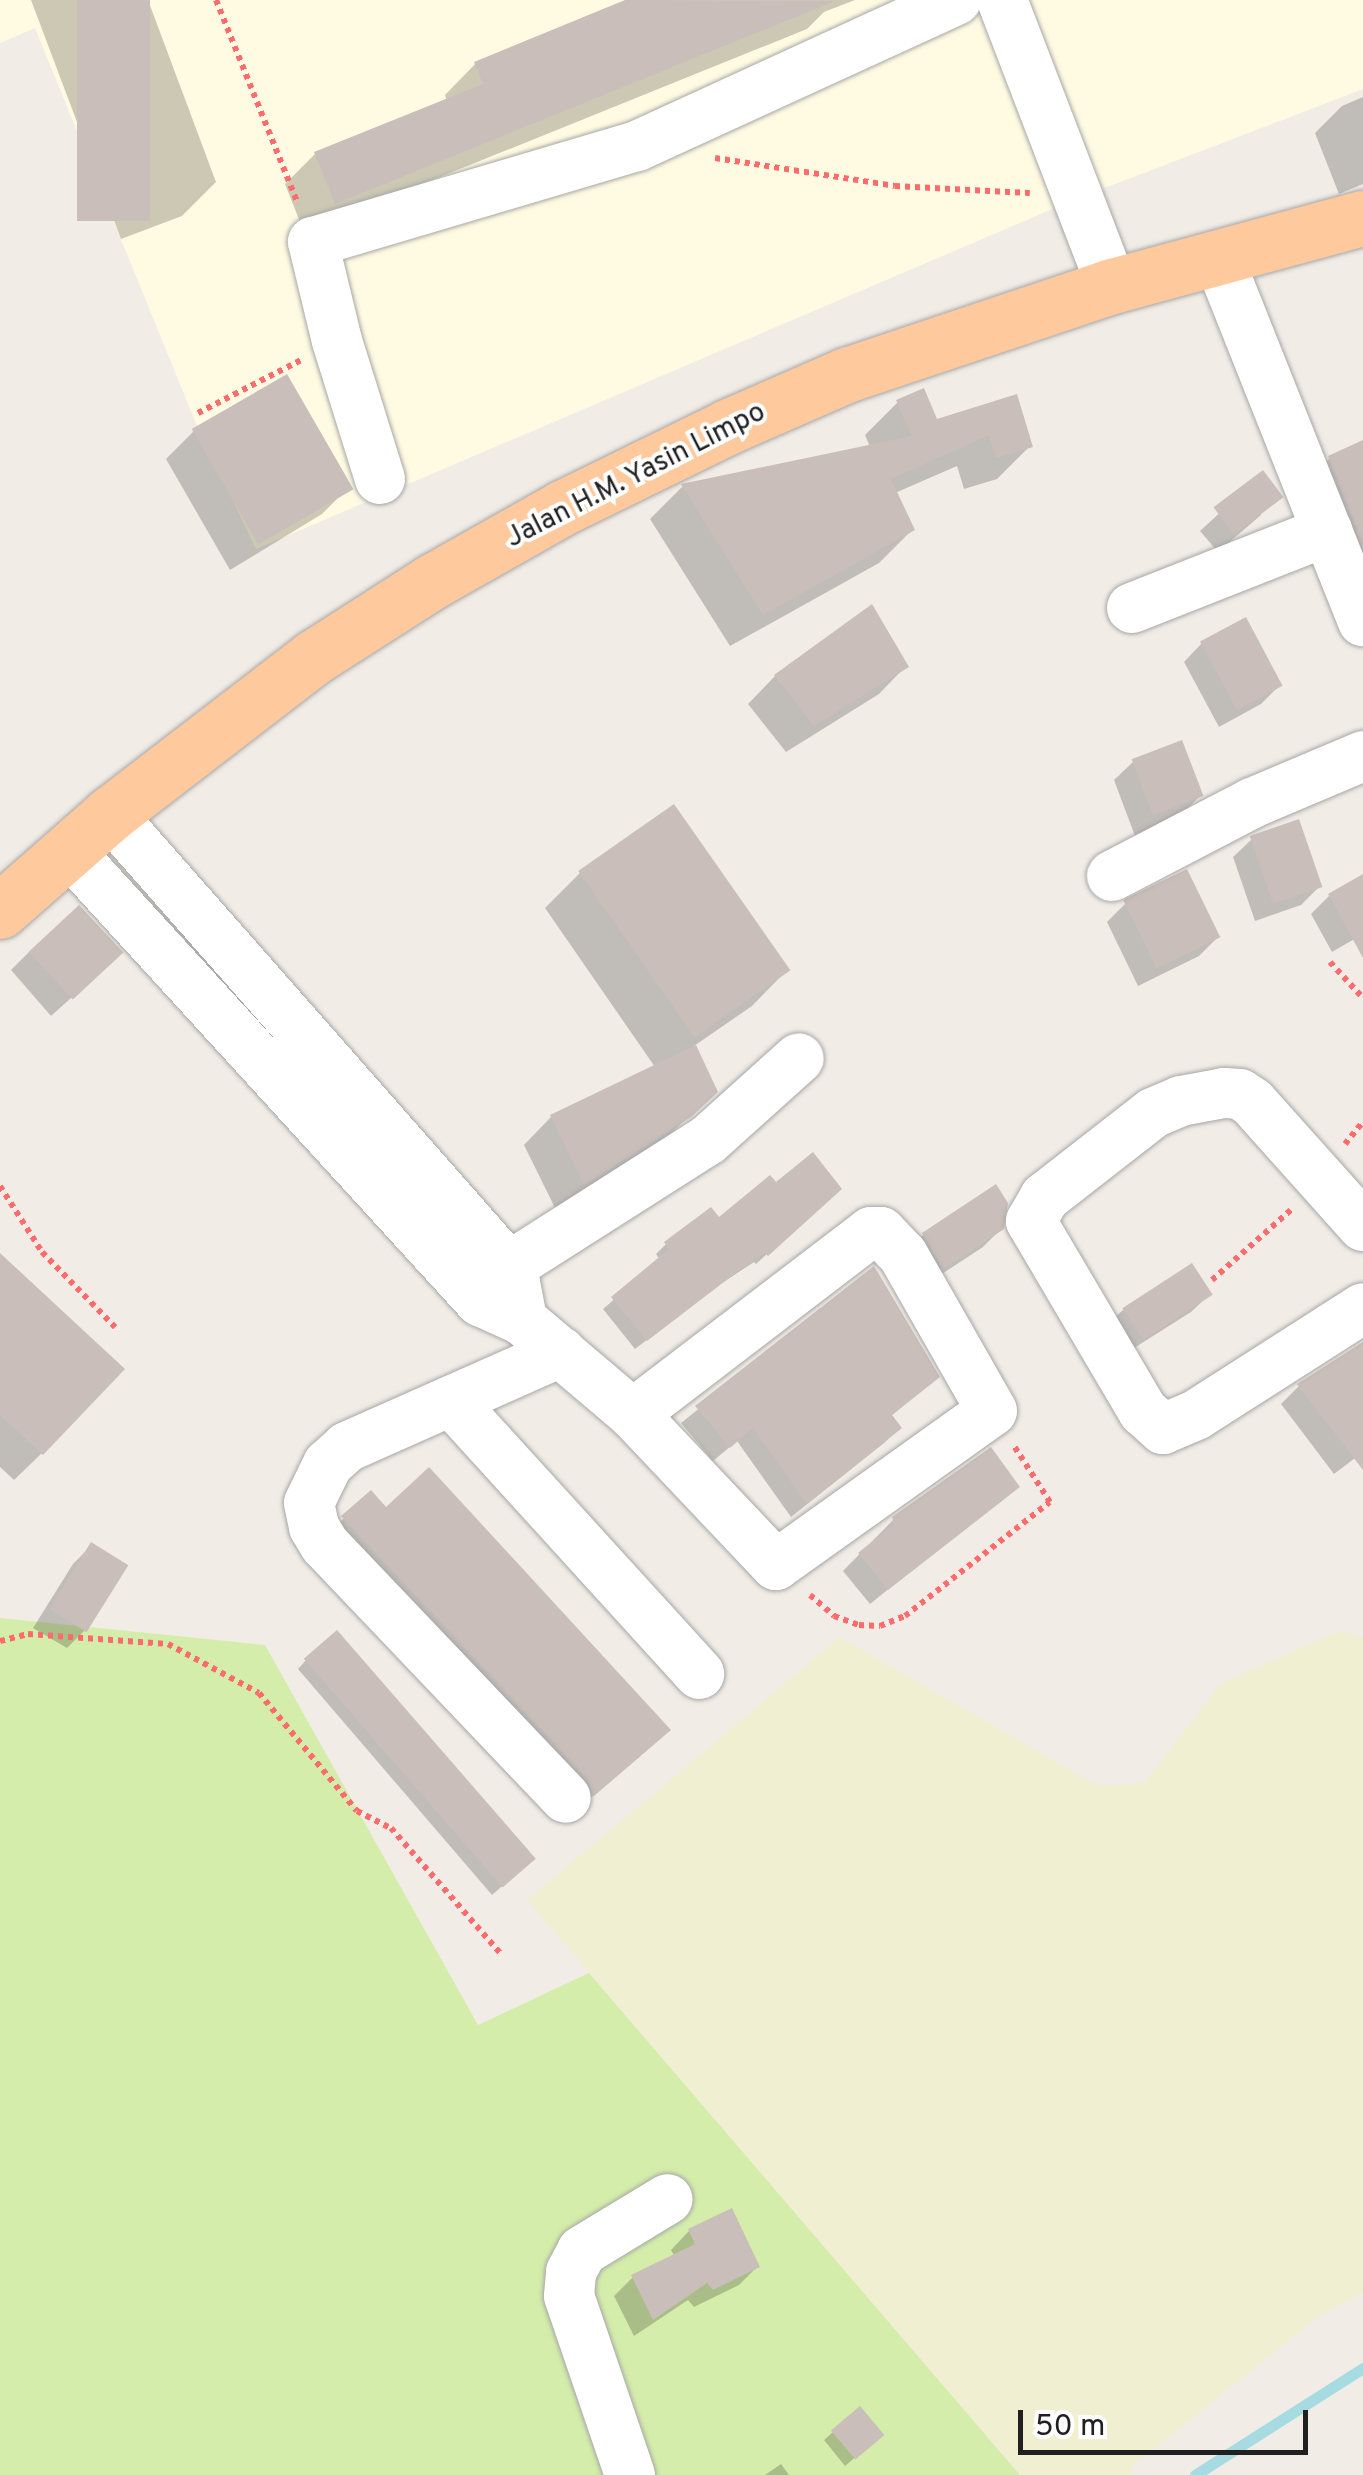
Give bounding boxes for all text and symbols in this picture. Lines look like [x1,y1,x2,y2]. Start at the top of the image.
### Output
street label: Jalan H.M. Yasin Limpo [500,396,772,556]
scale bar [1023,2390,1313,2452]
text: 50 m [1035,2409,1105,2446]

